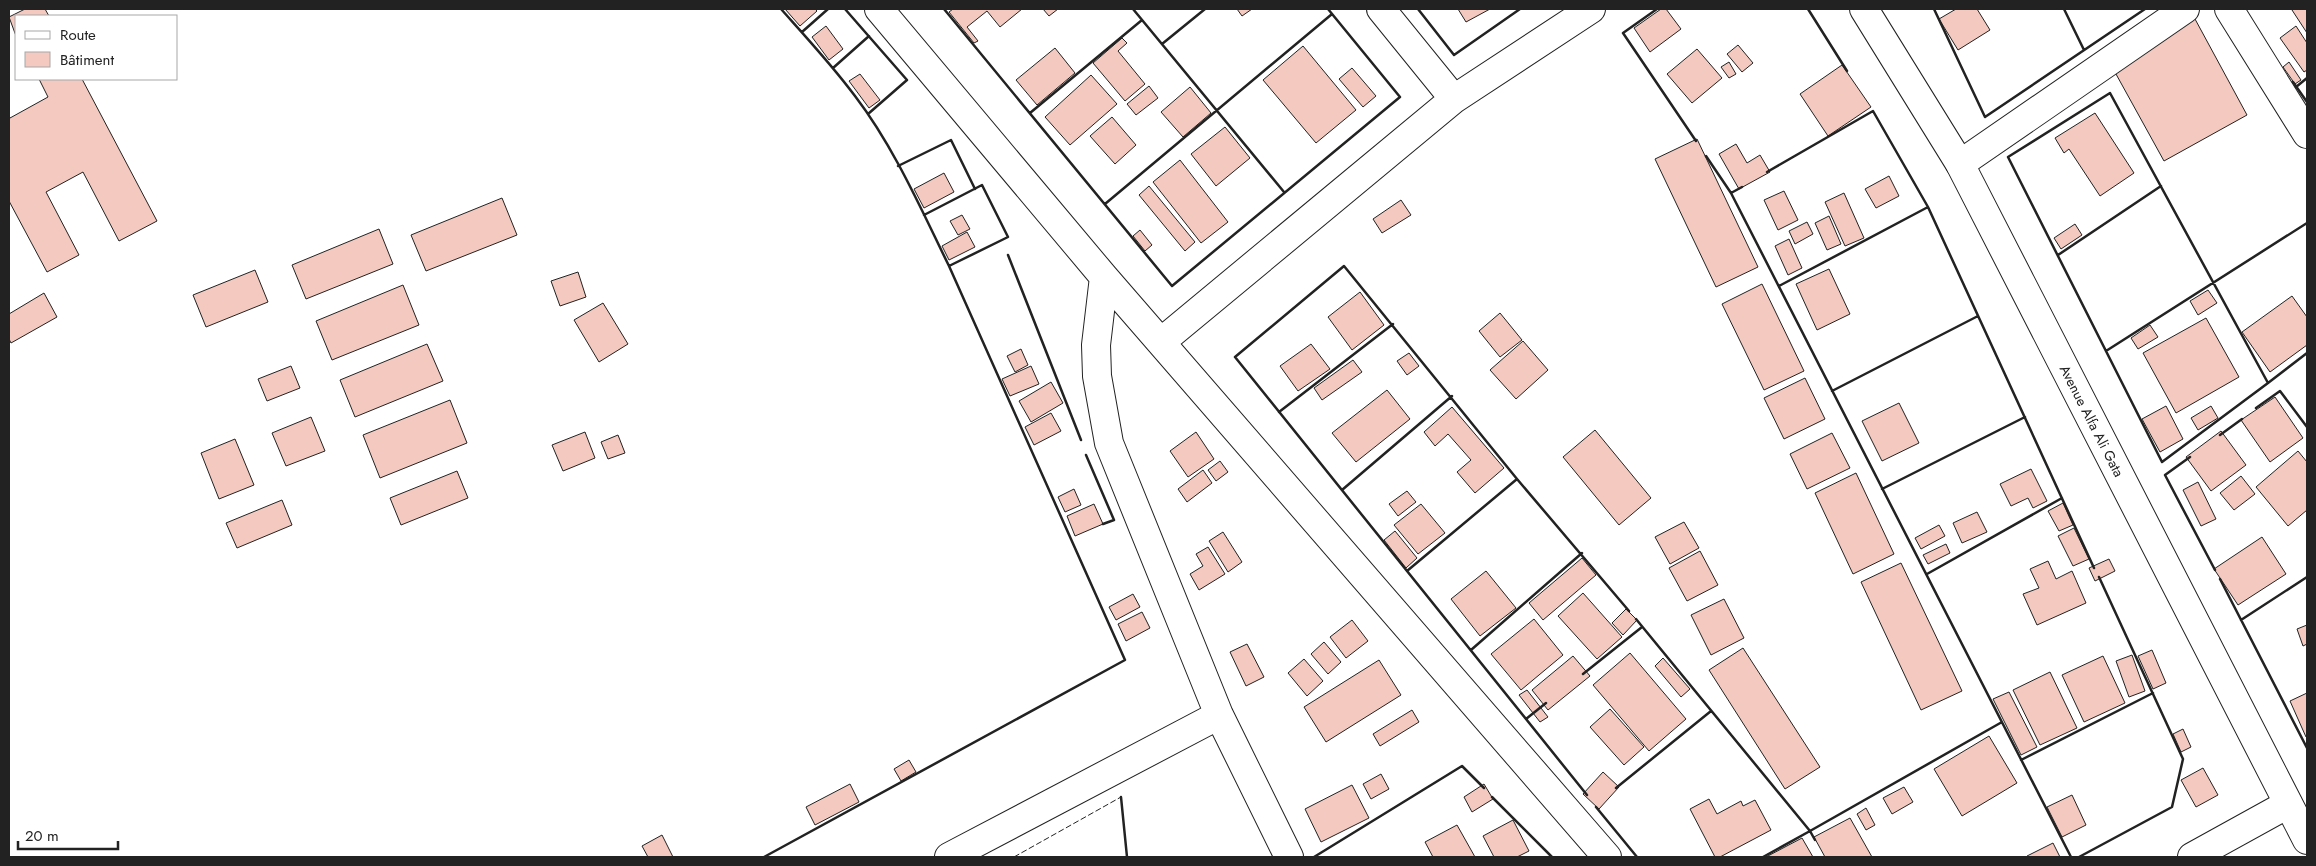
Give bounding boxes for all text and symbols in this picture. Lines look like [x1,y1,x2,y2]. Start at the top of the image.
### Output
legend [15,15,178,80]
text: Route [60,24,96,46]
text: Bâtiment [60,49,114,71]
street label: Avenue Alfa Ali Gata [2055,361,2129,480]
scale bar [18,818,118,850]
text: 20 m [25,825,59,847]

